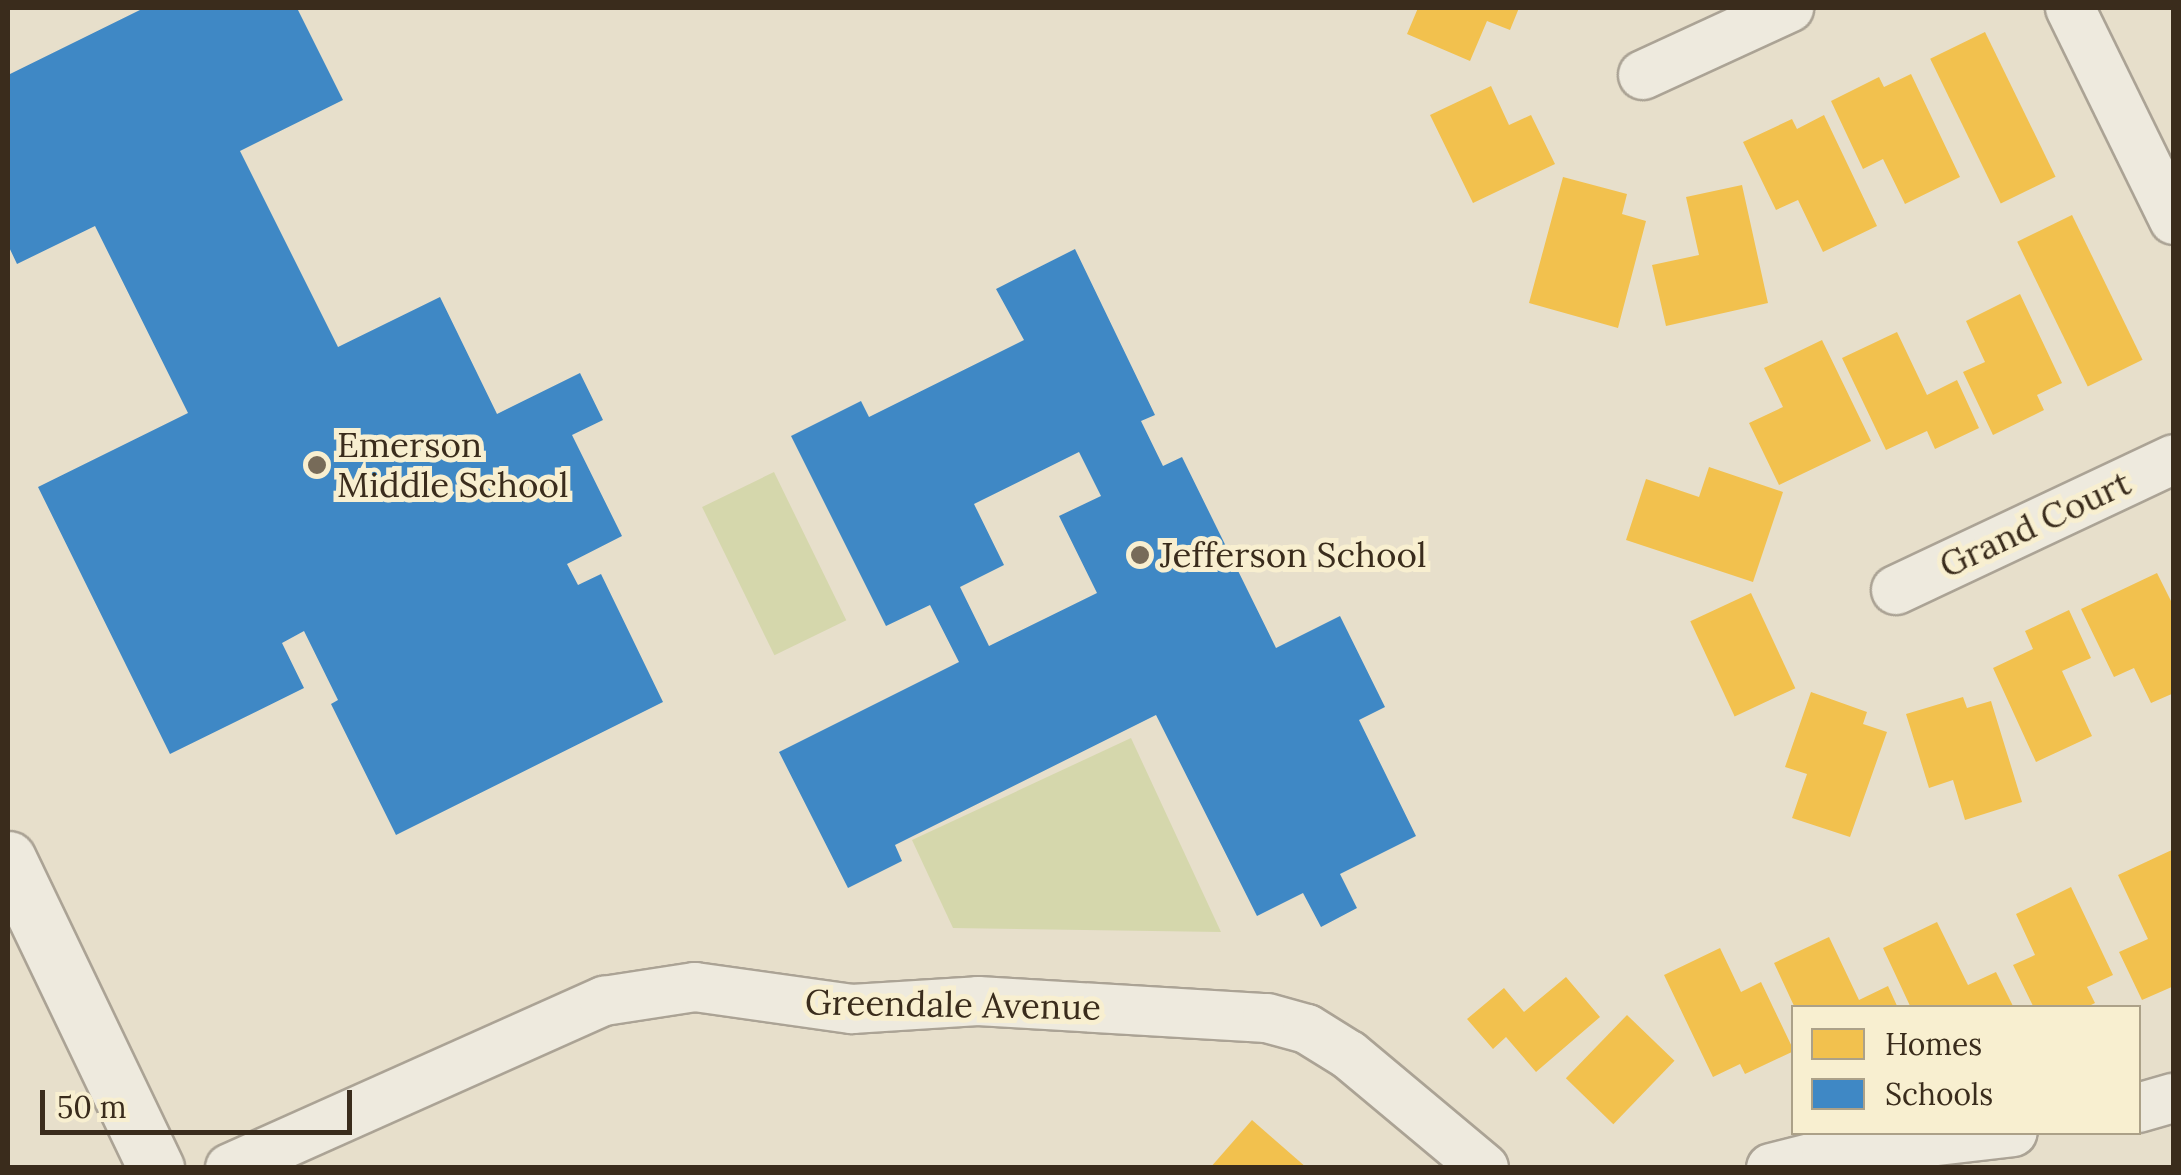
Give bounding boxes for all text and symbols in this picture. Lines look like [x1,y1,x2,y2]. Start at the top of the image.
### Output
place label: Emerson Middle School [337,424,568,506]
marker: Emerson Middle School [306,454,328,476]
street label: Grand Court [1933,461,2137,587]
place label: Jefferson School [1160,534,1426,576]
marker: Jefferson School [1129,544,1151,566]
street label: Greendale Avenue [805,981,1101,1029]
legend [1791,1005,2141,1135]
text: Homes [1885,1025,1982,1063]
scale bar [45,1070,358,1132]
text: Schools [1885,1075,1993,1113]
text: 50 m [57,1088,127,1126]

